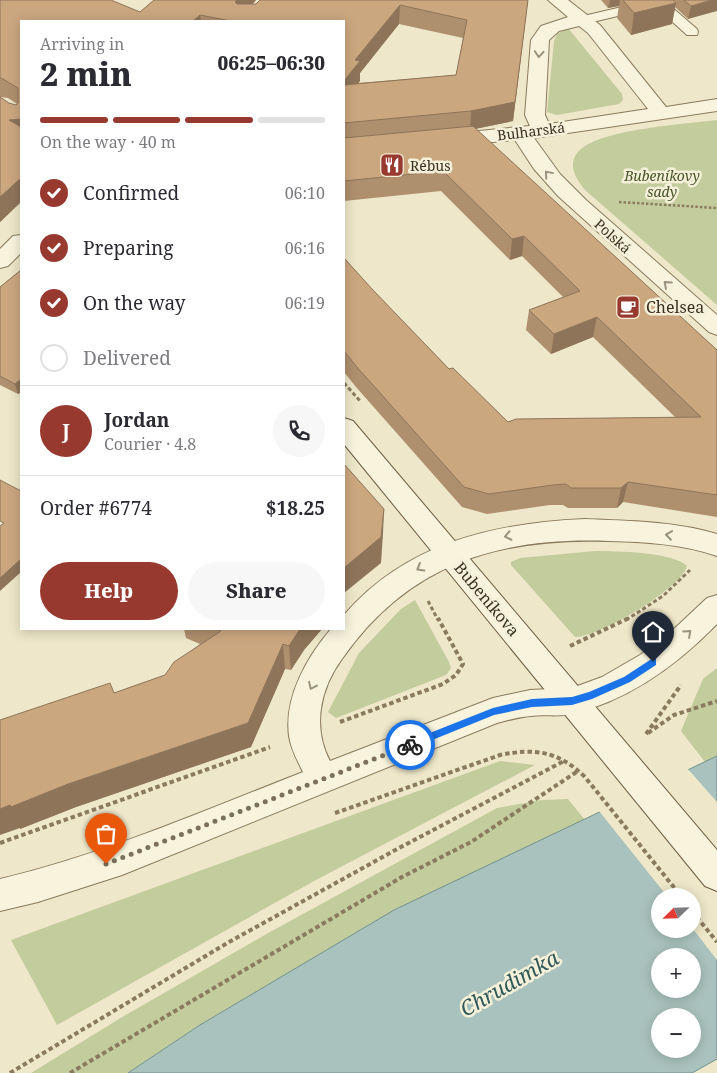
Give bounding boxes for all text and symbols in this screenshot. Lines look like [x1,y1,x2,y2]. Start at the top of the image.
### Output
text: Arriving in [40,33,124,55]
text: 06:25–06:30 [217,50,325,76]
one-way arrow [534,51,545,59]
text: 2 min [40,52,132,95]
street label: Bulharská [496,117,566,145]
text: On the way · 40 m [40,131,176,153]
restaurant icon: Rébus [379,152,405,178]
place label: Rébus [410,156,450,175]
park label: Bubeníkovy sady [623,166,700,201]
one-way arrow [545,170,554,179]
icon: check [40,179,68,207]
text: Confirmed [83,180,179,206]
text: 06:10 [285,182,325,204]
street label: Polská [591,214,636,258]
icon: check [40,234,68,262]
text: Preparing [83,235,173,261]
text: 06:16 [285,237,325,259]
one-way arrow [664,280,673,289]
icon: check [40,289,68,317]
text: On the way [83,290,186,316]
text: 06:19 [285,292,325,314]
cafe icon: Chelsea [615,294,641,320]
place label: Chelsea [646,296,704,318]
text: Delivered [83,345,171,371]
button: phone [273,405,325,457]
text: Jordan [104,407,170,433]
text: J [62,418,70,444]
text: Courier · 4.8 [104,433,196,455]
text: Order #6774 [40,495,152,521]
text: $18.25 [266,495,325,521]
one-way arrow [503,531,512,541]
one-way arrow [665,531,674,541]
street label: Bubeníkova [449,557,525,641]
button: Help [40,562,178,620]
button: Share [188,562,325,620]
one-way arrow [416,562,425,572]
pin [632,611,674,662]
icon: home [639,618,667,646]
one-way arrow [683,630,692,639]
one-way arrow [308,681,318,690]
courier [385,720,435,770]
icon: bike [396,731,424,759]
pin [85,813,127,864]
icon: bag [92,820,120,848]
north arrow [651,888,701,938]
map controls [651,888,701,1058]
water label: Chrudimka [455,943,564,1023]
button: + [651,948,701,998]
button: − [651,1008,701,1058]

